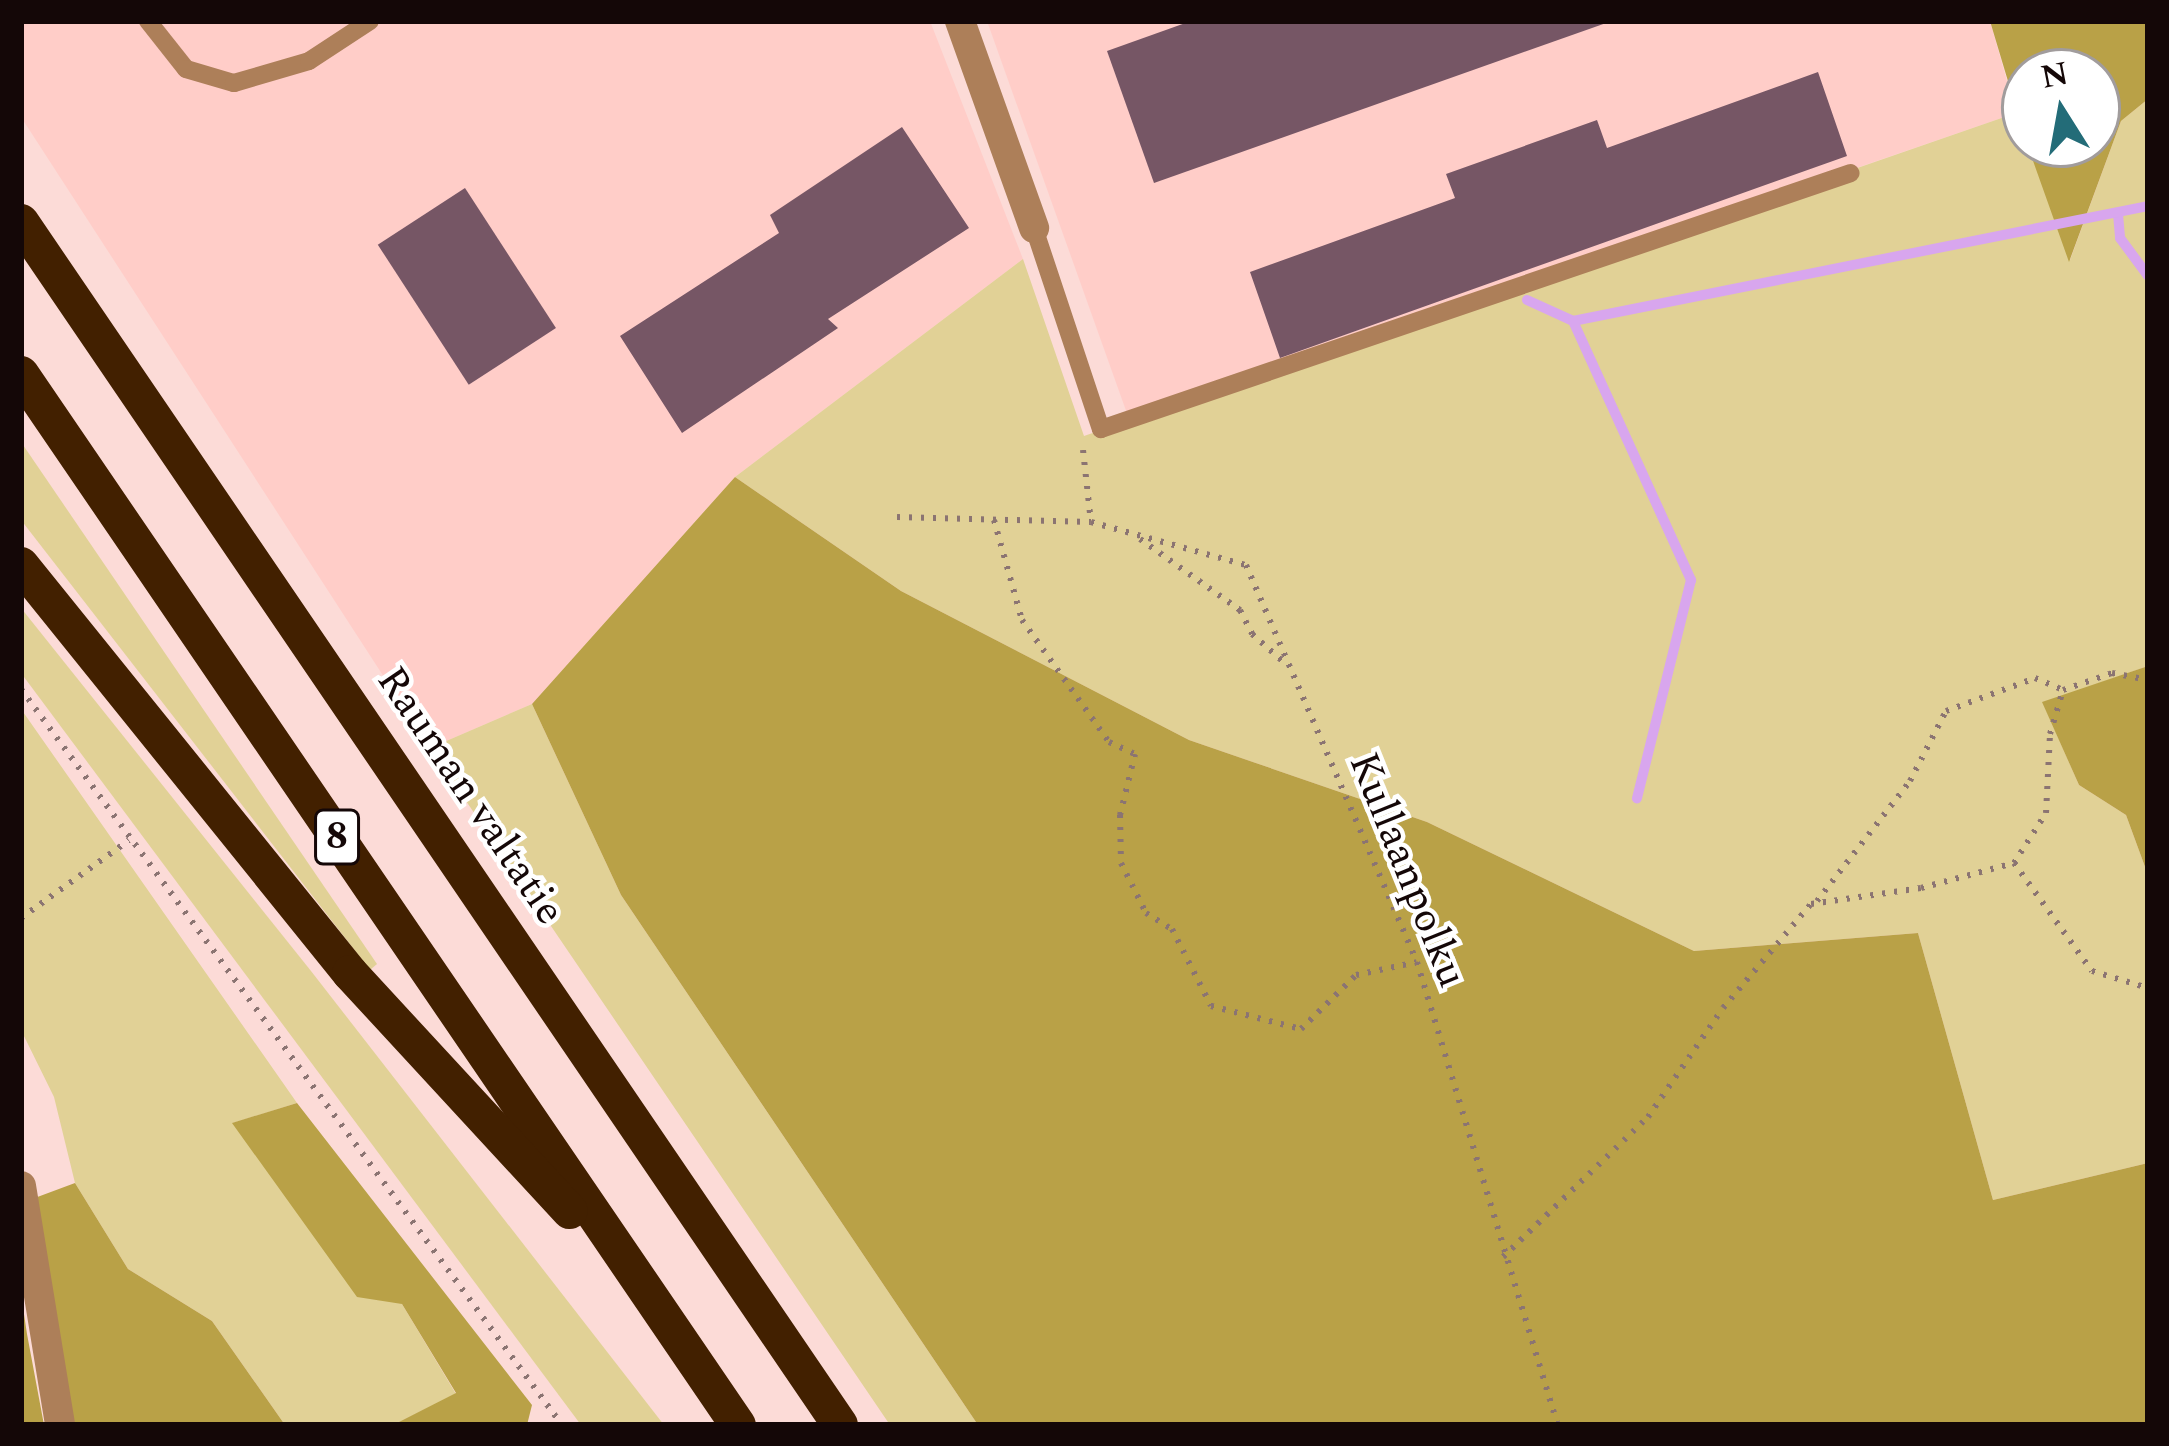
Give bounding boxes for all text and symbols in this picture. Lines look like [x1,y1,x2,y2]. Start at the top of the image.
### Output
north arrow [2001,48,2121,168]
text: N [2037,48,2073,103]
street label: Rauman valtatie [365,657,575,935]
street label: Kullaanpolku [1337,745,1477,995]
road number: 8 [313,804,361,870]

